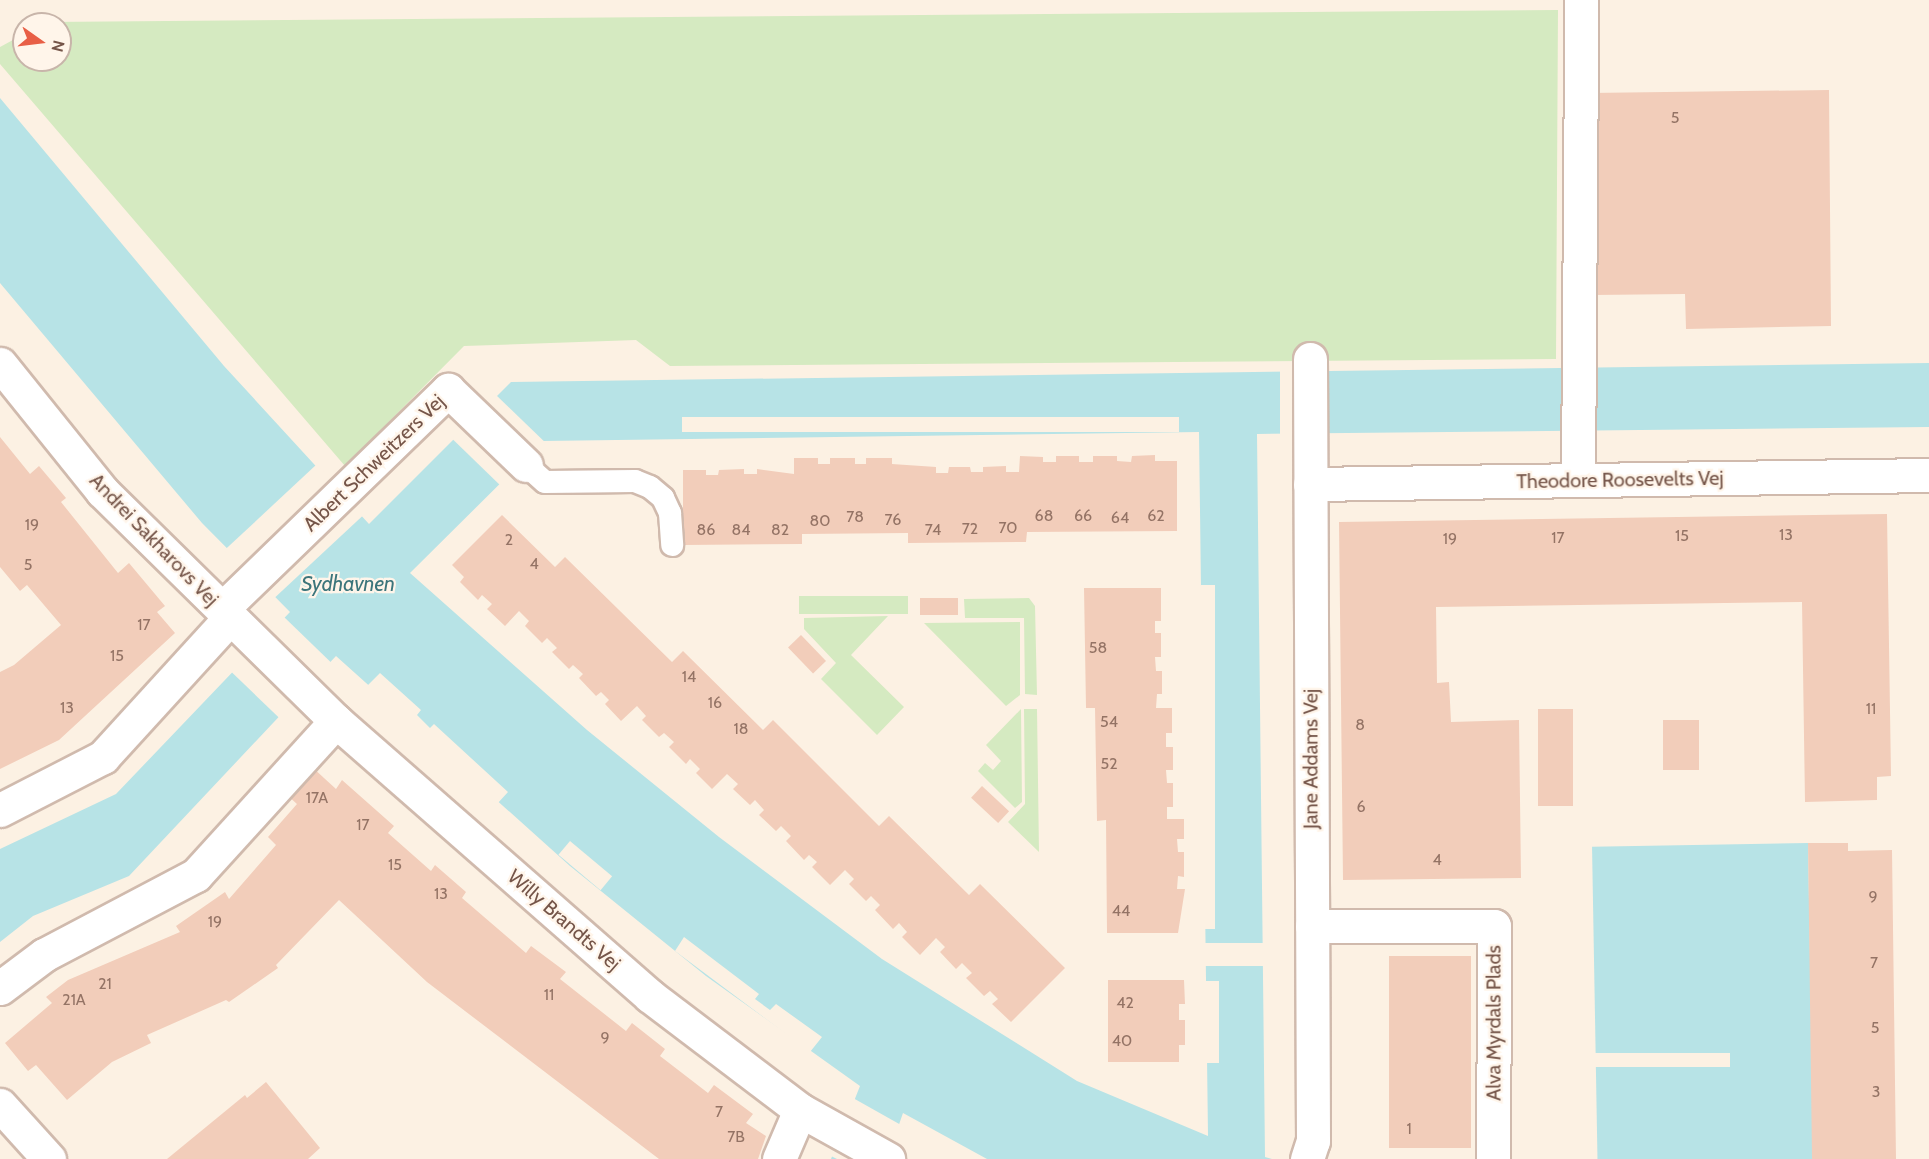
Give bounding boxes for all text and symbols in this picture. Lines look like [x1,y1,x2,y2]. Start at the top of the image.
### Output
north arrow [12,12,72,72]
text: N [47,38,69,54]
house number: 5 [1671,108,1679,128]
street label: Albert Schweitzers Vej [298,389,450,537]
street label: Theodore Roosevelts Vej [1516,466,1724,494]
street label: Andrei Sakharovs Vej [85,469,223,611]
house number: 68 [1035,506,1053,526]
house number: 66 [1074,506,1092,526]
house number: 62 [1147,506,1165,526]
house number: 78 [846,507,864,527]
house number: 64 [1111,508,1129,528]
house number: 76 [885,510,901,530]
house number: 80 [810,511,830,531]
house number: 19 [25,515,39,535]
house number: 70 [998,518,1018,538]
house number: 72 [962,519,978,539]
house number: 86 [697,520,715,540]
house number: 84 [732,520,750,540]
house number: 82 [771,520,789,540]
house number: 74 [925,520,941,540]
house number: 13 [1779,525,1793,545]
house number: 15 [1675,526,1689,546]
house number: 17 [1551,528,1565,548]
house number: 19 [1443,529,1457,549]
house number: 2 [505,530,513,550]
house number: 4 [529,554,539,574]
house number: 5 [24,555,32,575]
water label: Sydhavnen [301,571,395,597]
house number: 17 [137,615,151,635]
house number: 58 [1089,638,1107,658]
house number: 15 [110,646,124,666]
house number: 14 [682,667,696,687]
street label: Jane Addams Vej [1299,689,1323,829]
house number: 16 [708,693,722,713]
house number: 13 [60,698,74,718]
house number: 11 [1866,699,1876,719]
house number: 54 [1100,712,1118,732]
house number: 8 [1355,715,1365,735]
house number: 18 [734,719,748,739]
house number: 52 [1100,754,1118,774]
house number: 17A [306,788,328,808]
house number: 6 [1356,797,1366,817]
house number: 17 [356,815,370,835]
house number: 4 [1432,850,1442,870]
house number: 15 [388,855,402,875]
street label: Willy Brandts Vej [503,864,625,976]
house number: 13 [434,884,448,904]
house number: 9 [1868,887,1878,907]
house number: 44 [1112,901,1130,921]
house number: 19 [208,912,222,932]
street label: Alva Myrdals Plads [1482,945,1506,1101]
house number: 7 [1870,953,1878,973]
house number: 21 [98,974,112,994]
house number: 11 [544,985,554,1005]
house number: 21A [62,990,86,1010]
house number: 42 [1116,993,1134,1013]
house number: 5 [1871,1018,1879,1038]
house number: 9 [600,1028,610,1048]
house number: 40 [1112,1031,1132,1051]
house number: 3 [1872,1082,1880,1102]
house number: 7 [715,1102,723,1122]
house number: 1 [1406,1119,1412,1139]
house number: 7B [727,1127,745,1147]

